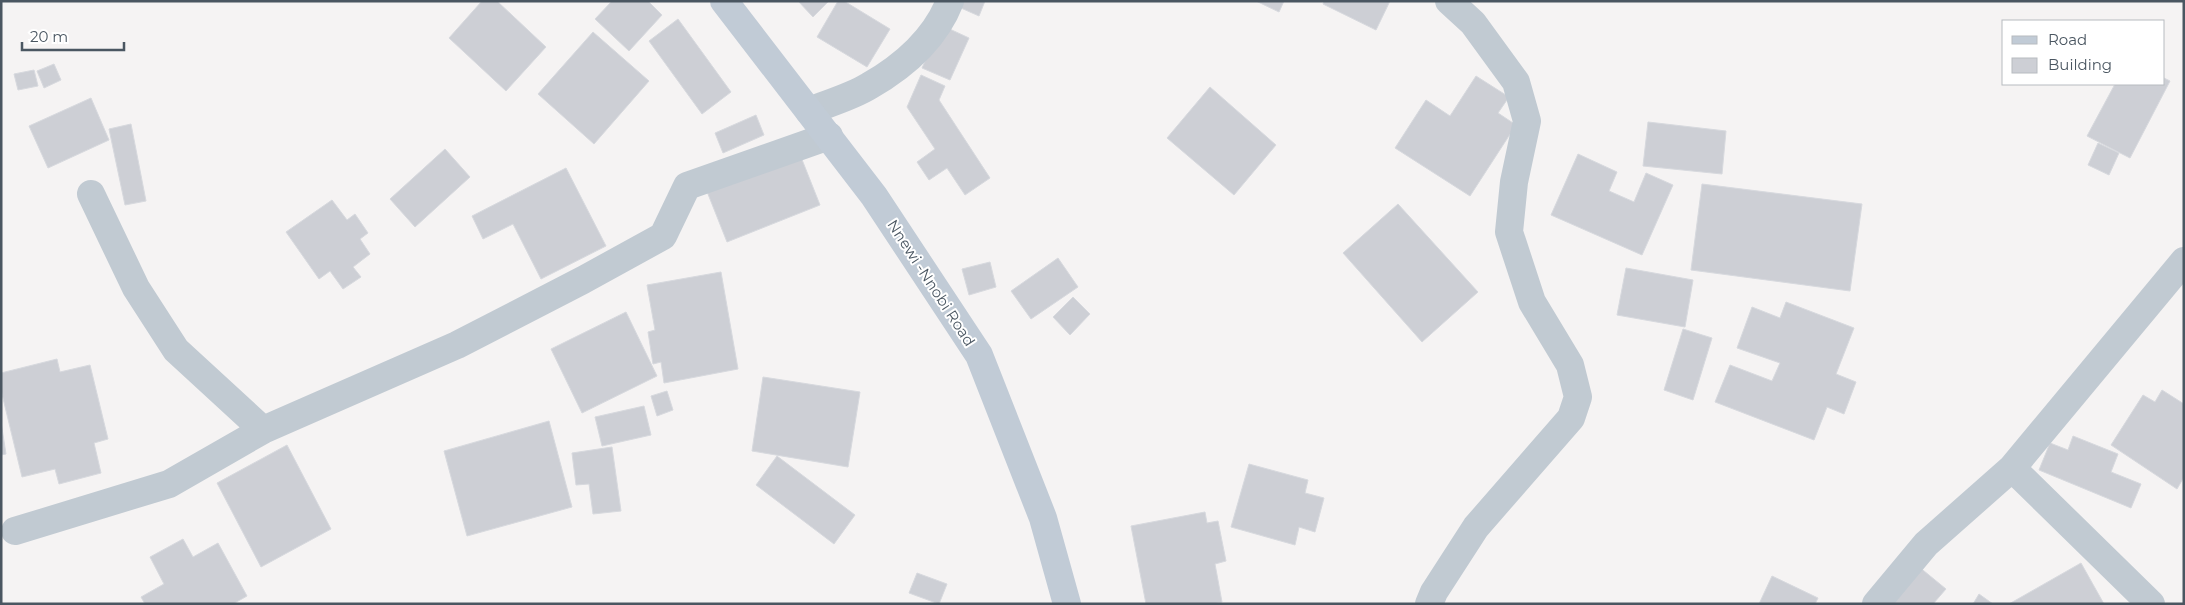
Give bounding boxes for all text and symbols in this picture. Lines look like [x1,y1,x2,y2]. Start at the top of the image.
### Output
scale bar [22,20,125,52]
legend [2002,20,2165,85]
text: 20 m [30,27,68,46]
text: Road [2048,30,2087,49]
text: Building [2048,55,2112,74]
street label: Nnewi -Nnobi Road [883,216,979,350]

